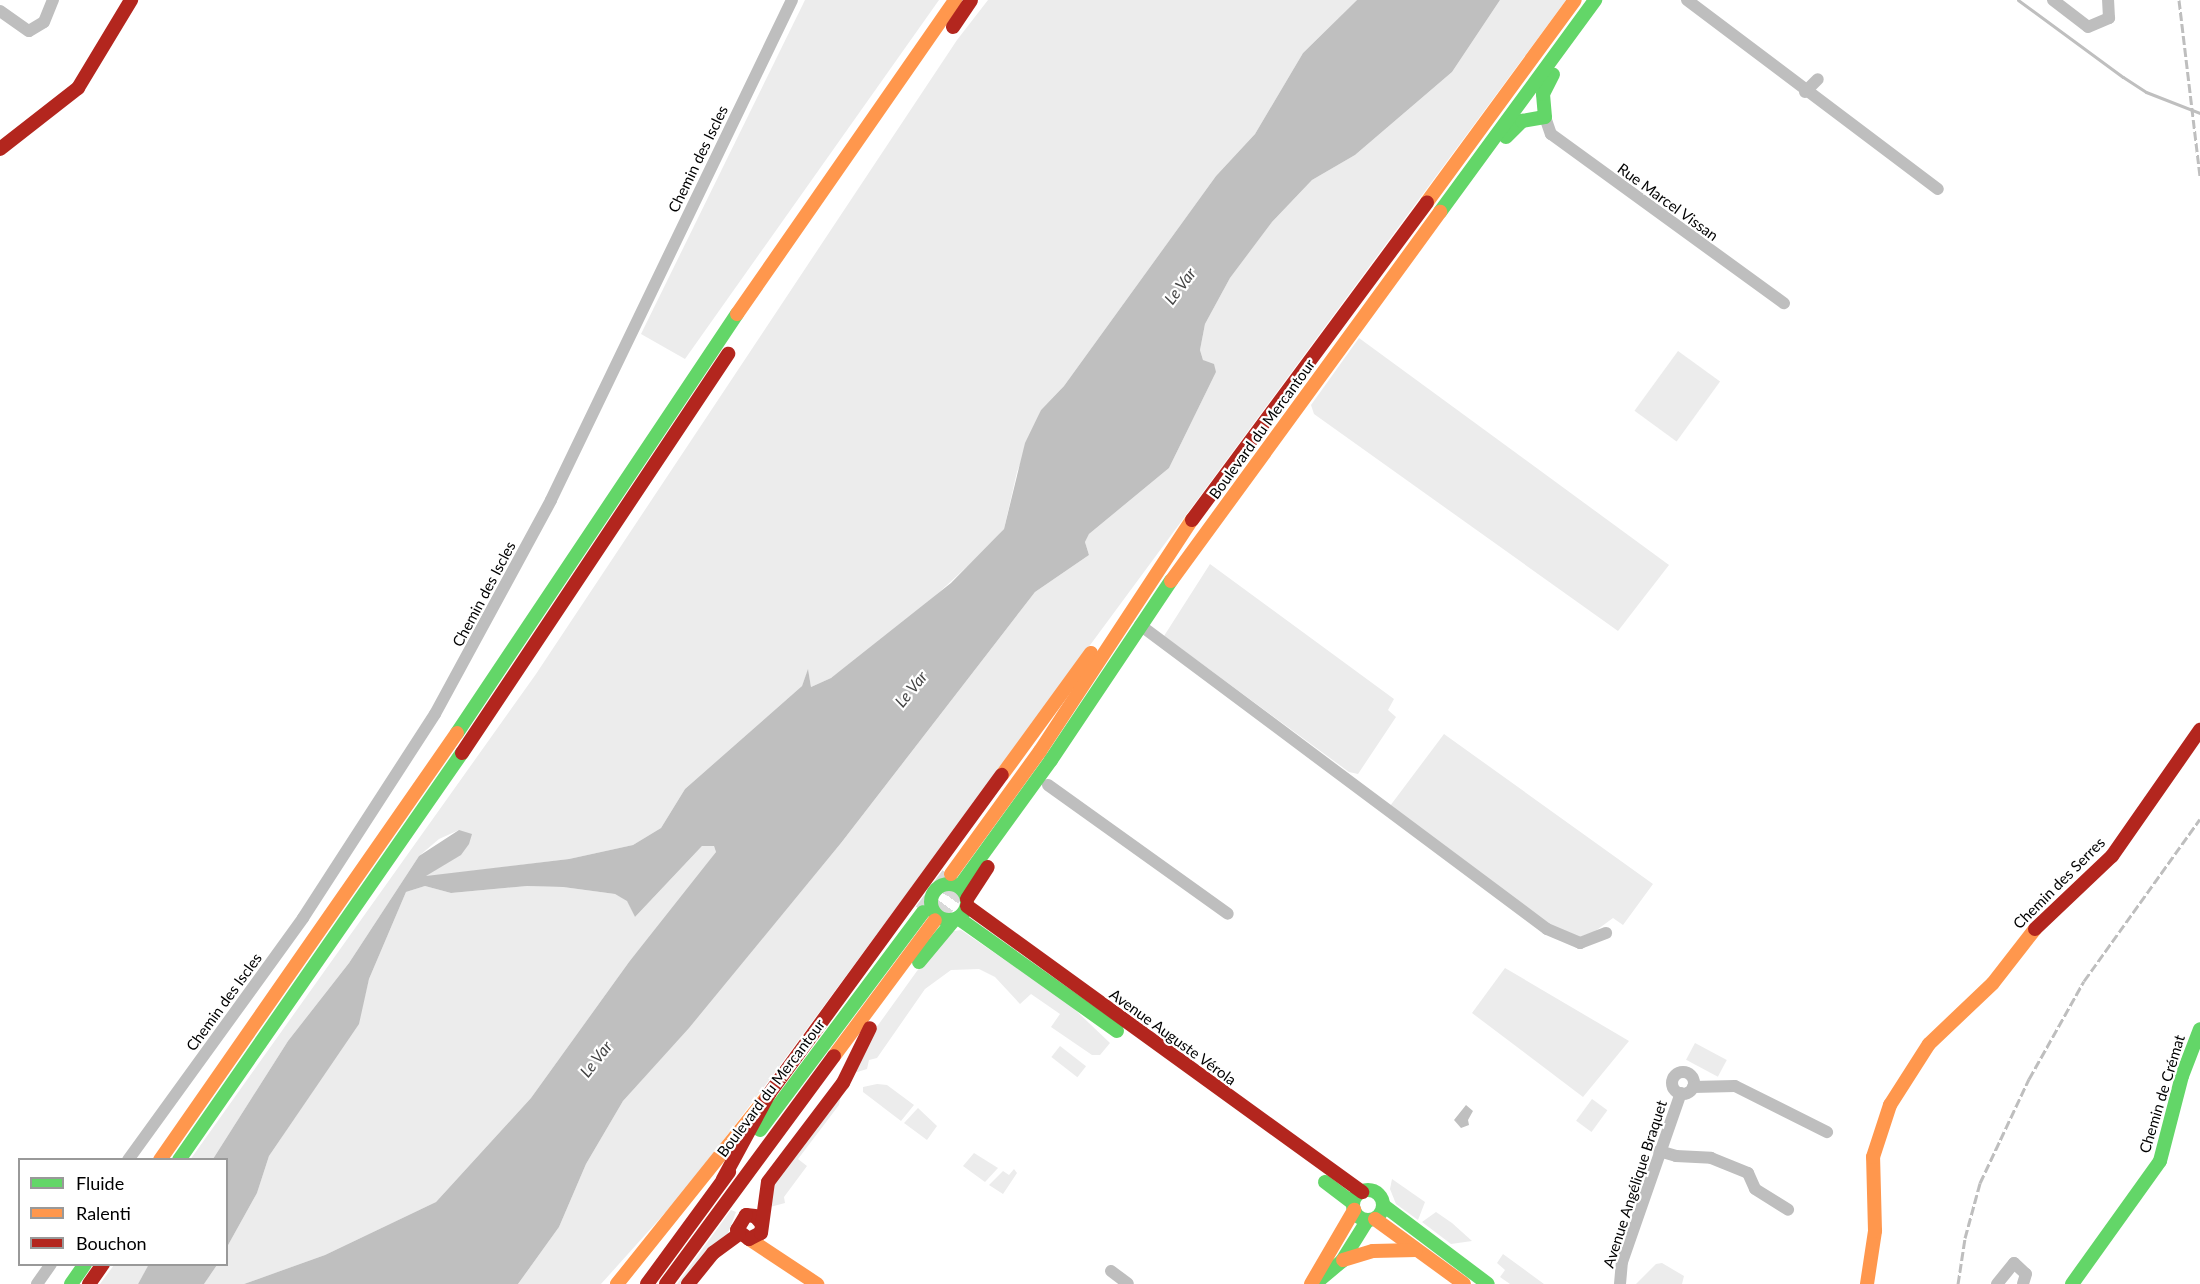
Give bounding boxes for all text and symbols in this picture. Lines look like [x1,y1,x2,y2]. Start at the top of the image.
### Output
street label: Chemin des Iscles [664,103,732,215]
street label: Rue Marcel Vissan [1614,159,1722,245]
water label: Le Var [1160,264,1200,308]
street label: Boulevard du Mercantour [1205,356,1319,502]
street label: Chemin des Iscles [449,538,519,650]
water label: Le Var [891,667,931,711]
street label: Chemin des Serres [2009,833,2109,933]
street label: Chemin des Iscles [182,950,266,1054]
street label: Avenue Auguste Vérola [1106,985,1240,1089]
street label: Boulevard du Mercantour [713,1015,829,1161]
street label: Chemin de Crémat [2135,1033,2189,1155]
water label: Le Var [576,1037,616,1081]
street label: Avenue Angélique Braquet [1599,1098,1671,1270]
legend [18,1158,228,1266]
text: Fluide [76,1172,124,1194]
text: Ralenti [76,1202,131,1224]
text: Bouchon [76,1232,147,1254]

